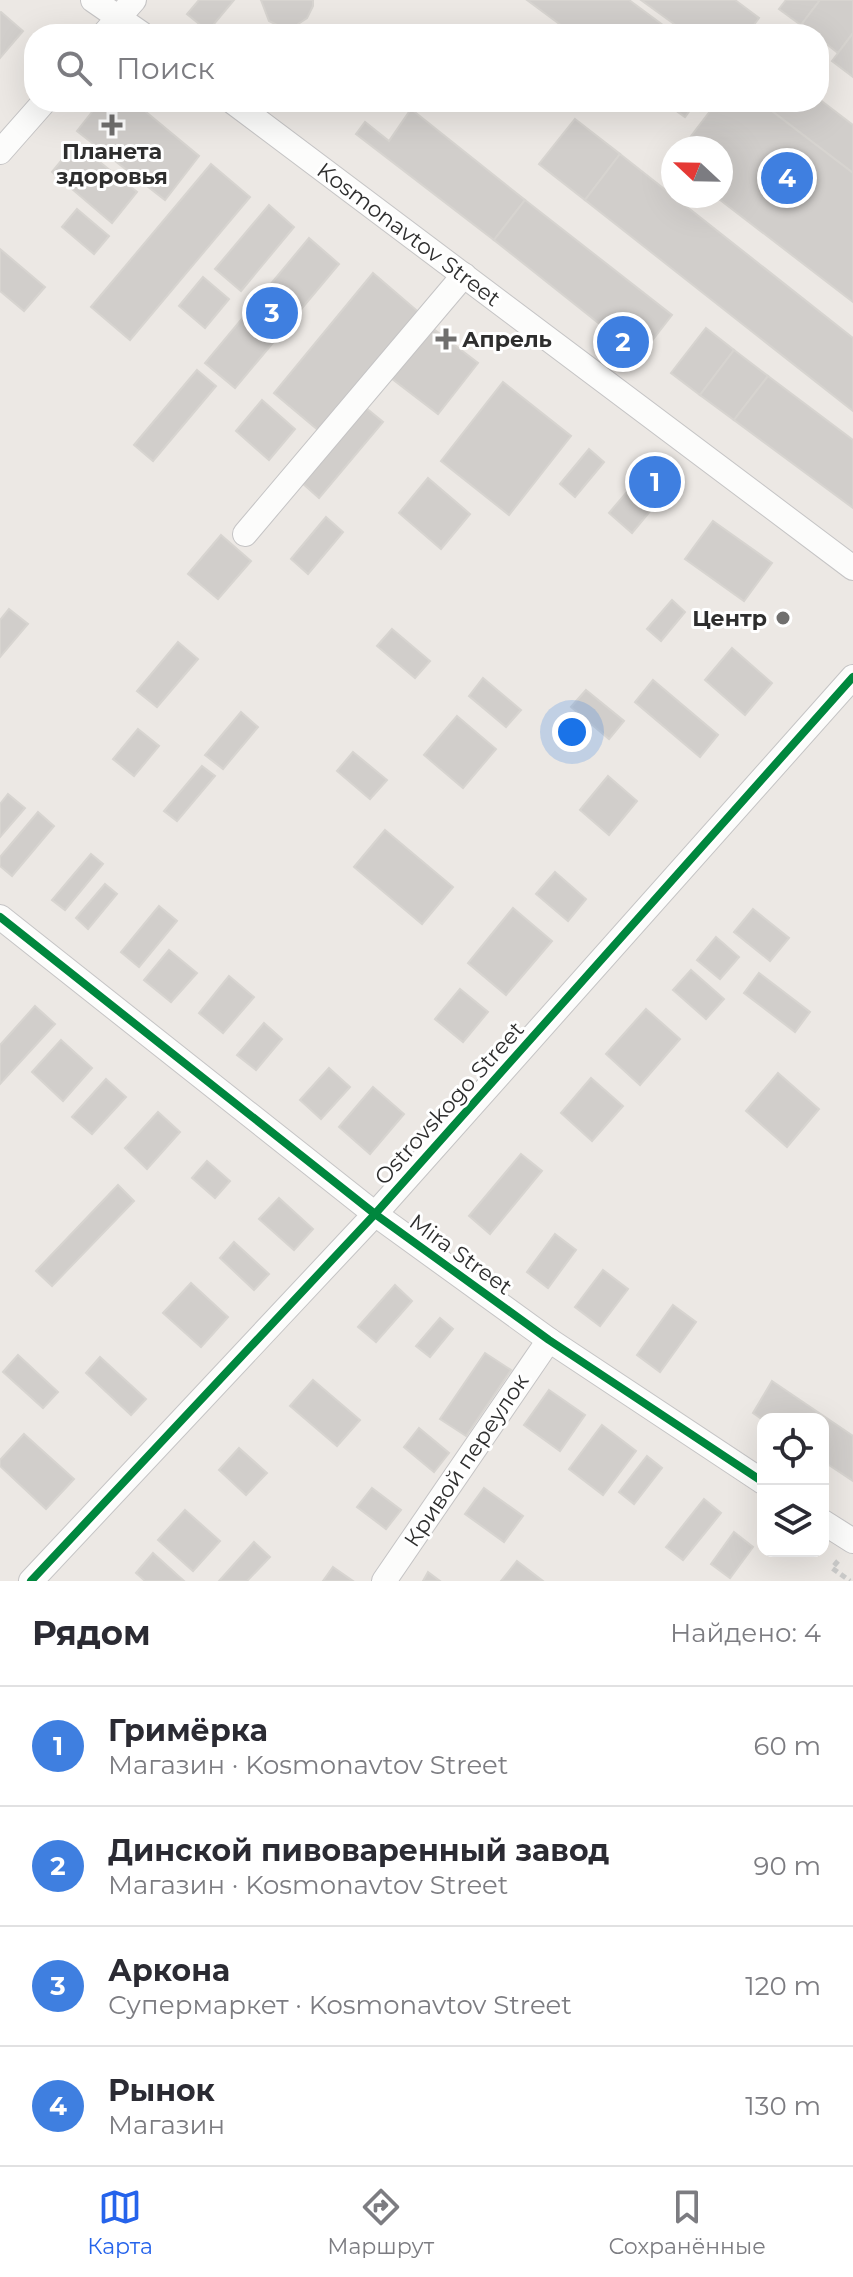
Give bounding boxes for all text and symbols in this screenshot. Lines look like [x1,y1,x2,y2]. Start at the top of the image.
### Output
search box [24,24,829,112]
icon: search [52,46,96,90]
text: Поиск [116,50,215,87]
marker: Планета здоровья [103,116,121,134]
north arrow [661,136,733,208]
place label: Планета здоровья [56,138,168,190]
pin: 4 [761,148,813,208]
street label: Kosmonavtov Street [312,157,506,312]
pin: 3 [246,283,298,343]
pin: 2 [597,312,649,372]
place label: Апрель [462,326,552,353]
marker: Апрель [437,330,455,348]
pin: 1 [629,452,681,512]
place label: Центр [692,605,767,632]
marker: Центр [774,609,792,627]
your location [552,712,592,752]
street label: Ostrovskogo Street [369,1016,530,1191]
street label: Mira Street [404,1208,517,1301]
street label: Кривой переулок [398,1368,535,1552]
map controls [757,1413,829,1557]
button: locate [757,1413,829,1485]
button: layers [757,1485,829,1557]
text: Рядом [32,1612,151,1654]
text: Найдено: 4 [670,1617,821,1649]
text: Гримёрка [108,1712,268,1749]
text: 1 [53,1730,63,1762]
text: 60 m [754,1730,821,1762]
text: Магазин · Kosmonavtov Street [108,1749,508,1781]
text: Динской пивоваренный завод [108,1832,609,1869]
text: 2 [50,1850,66,1882]
text: 90 m [754,1850,821,1882]
text: Магазин · Kosmonavtov Street [108,1869,508,1901]
text: Аркона [108,1952,230,1989]
text: 3 [50,1970,66,2002]
text: 120 m [745,1970,821,2002]
text: Супермаркет · Kosmonavtov Street [108,1989,572,2021]
text: Рынок [108,2072,215,2109]
text: 4 [49,2090,67,2122]
text: 130 m [745,2090,821,2122]
text: Магазин [108,2109,225,2141]
tab: Карта [87,2185,153,2260]
tab: Маршрут [327,2185,434,2260]
tab: Сохранённые [609,2185,766,2260]

